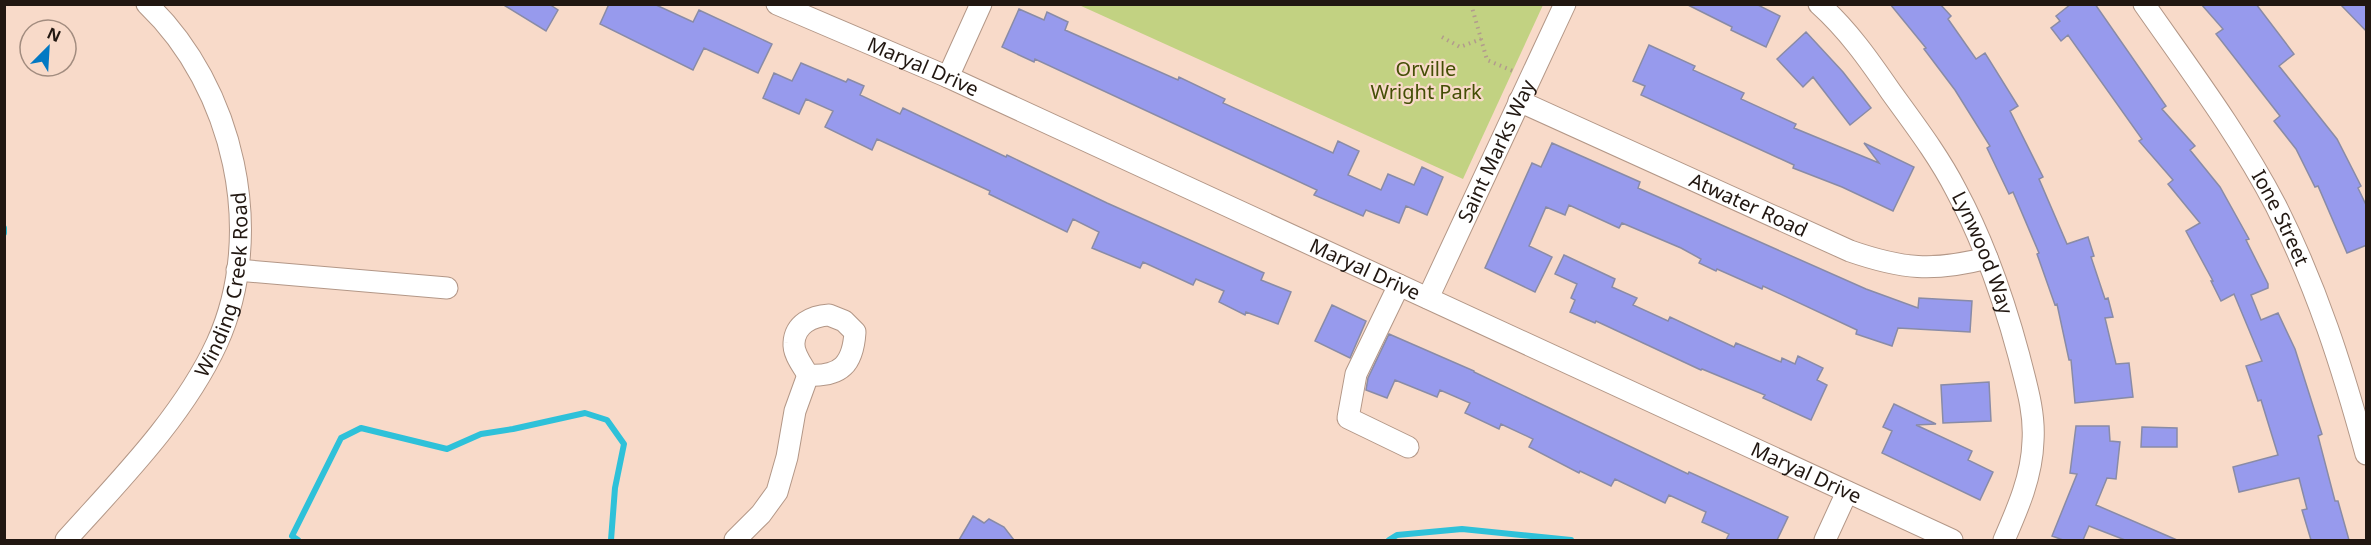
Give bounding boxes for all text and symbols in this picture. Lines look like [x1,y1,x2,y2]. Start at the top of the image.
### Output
north arrow [18,18,78,78]
text: N [44,22,65,47]
street label: Maryal Drive [863,30,983,102]
park label: Orville Wright Park [1370,55,1482,105]
street label: Saint Marks Way [1451,74,1541,227]
street label: Ione Street [2246,165,2316,270]
street label: Atwater Road [1685,166,1812,243]
street label: Lynwood Way [1946,186,2020,318]
street label: Winding Creek Road [188,191,254,382]
street label: Maryal Drive [1305,232,1425,306]
street label: Maryal Drive [1747,435,1866,509]

